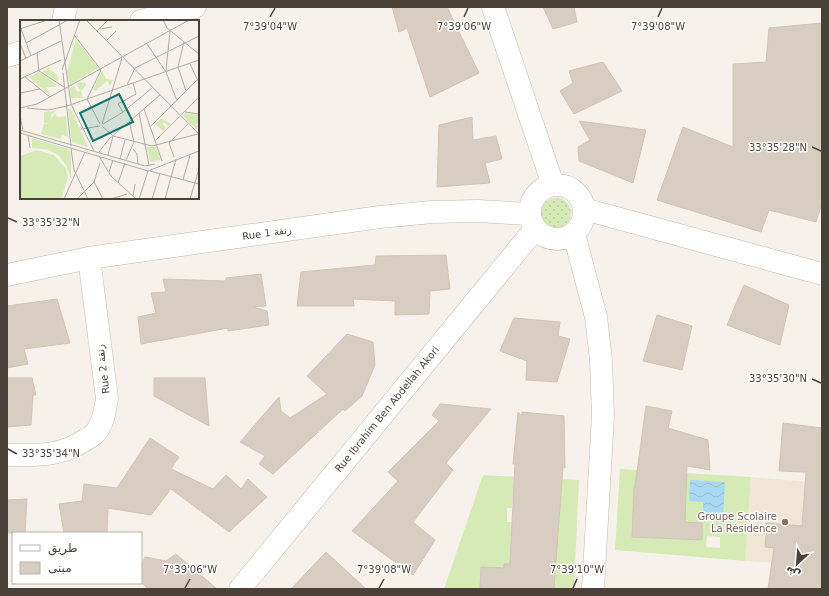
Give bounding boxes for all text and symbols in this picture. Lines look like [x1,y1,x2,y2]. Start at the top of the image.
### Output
inset map [20,20,199,199]
text: 7°39'04"W [243,21,297,32]
text: 7°39'06"W [437,21,491,32]
text: 7°39'08"W [631,21,685,32]
text: 33°35'28"N [749,142,807,153]
text: 33°35'32"N [22,217,80,228]
street label: Rue 1 زنقة [242,224,293,242]
street label: Rue 2 زنقة [94,343,111,394]
street label: Rue Ibrahim Ben Abdellah Akori [333,344,441,474]
text: 33°35'30"N [749,373,807,384]
text: 33°35'34"N [22,448,80,459]
place label: Groupe Scolaire La Résidence [698,511,777,534]
marker: Groupe Scolaire La Résidence [780,517,790,527]
legend [12,532,142,584]
text: طريق [48,541,78,556]
north arrow [777,544,817,584]
text: مبنى [48,561,72,575]
text: ش [783,563,803,582]
text: 7°39'06"W [163,564,217,575]
text: 7°39'08"W [357,564,411,575]
text: 7°39'10"W [550,564,604,575]

